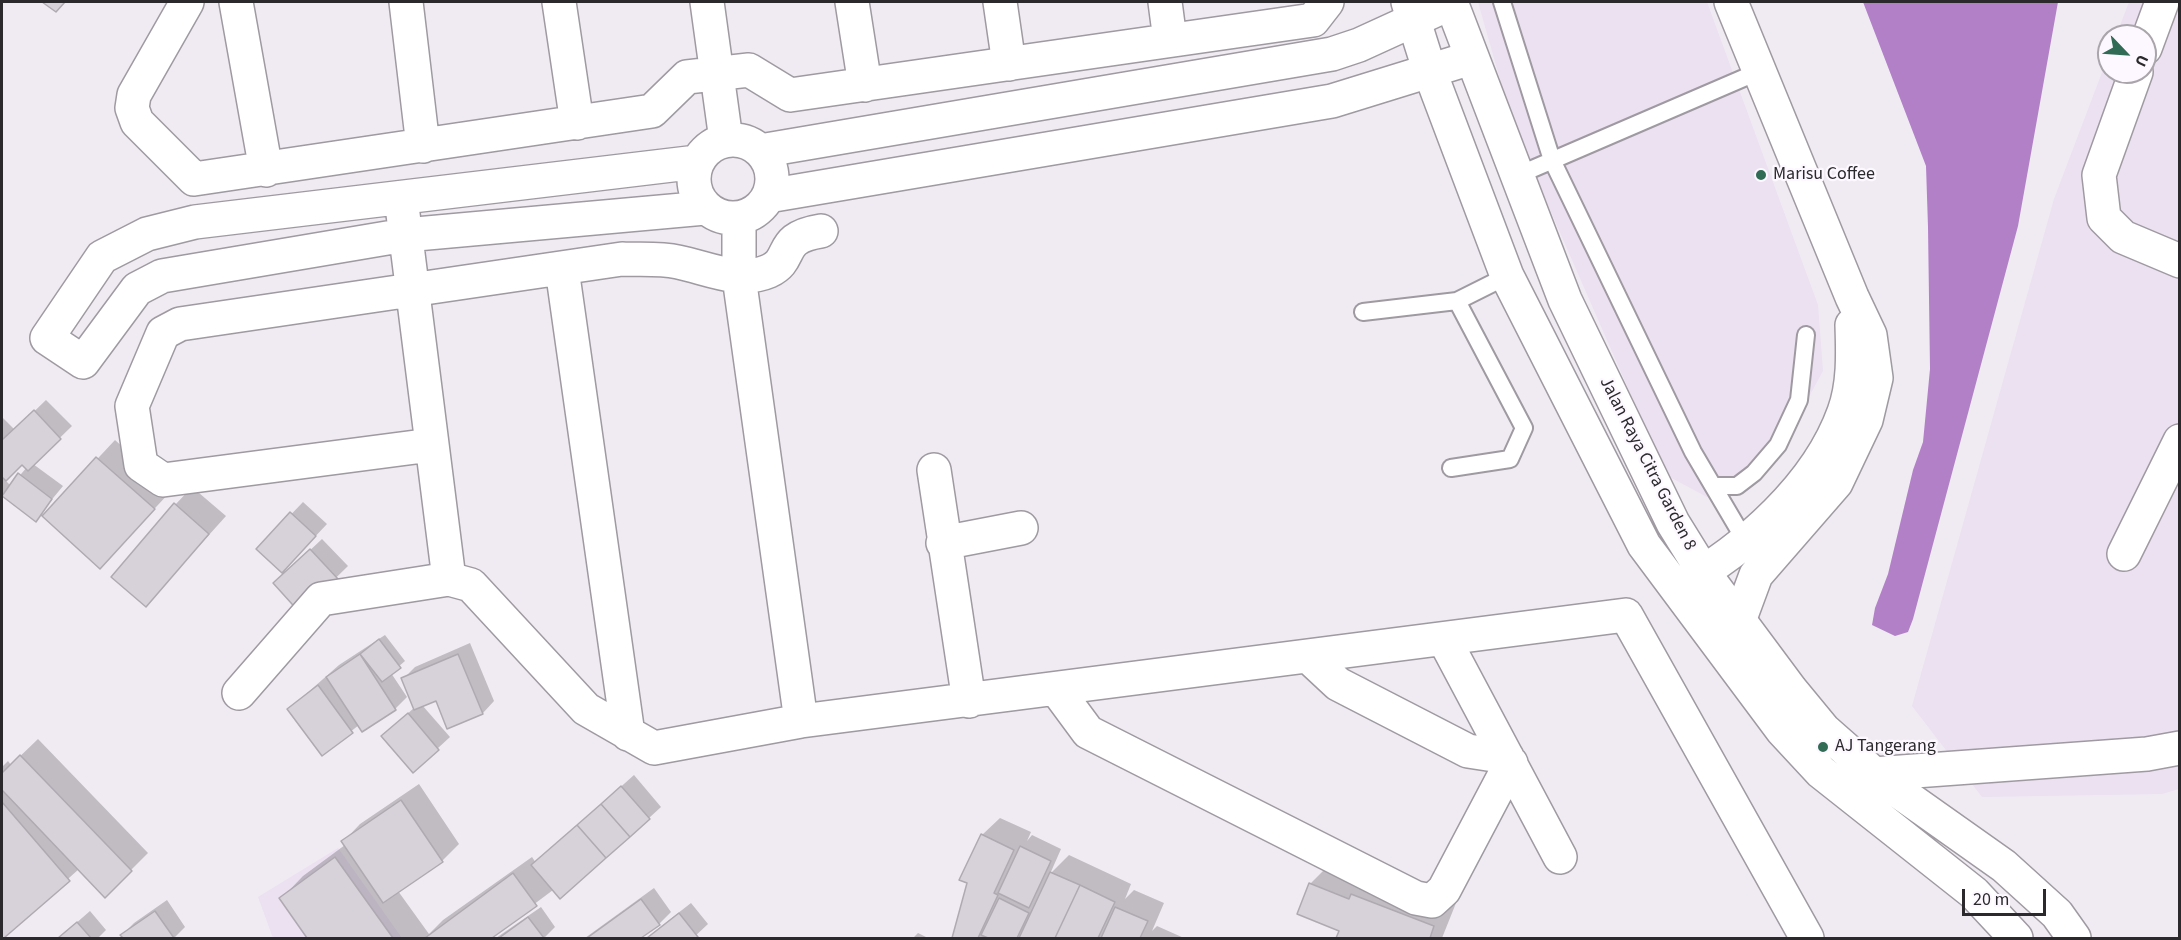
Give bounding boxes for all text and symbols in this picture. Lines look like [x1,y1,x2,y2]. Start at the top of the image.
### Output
north arrow [2097,24,2157,84]
text: U [2129,51,2154,70]
place label: Marisu Coffee [1773,164,1875,186]
marker: Marisu Coffee [1754,168,1768,182]
street label: Jalan Raya Citra Garden 8 [1594,374,1700,554]
place label: AJ Tangerang [1835,736,1936,758]
marker: AJ Tangerang [1816,740,1830,754]
scale bar [1965,877,2049,915]
text: 20 m [1973,887,2009,912]

